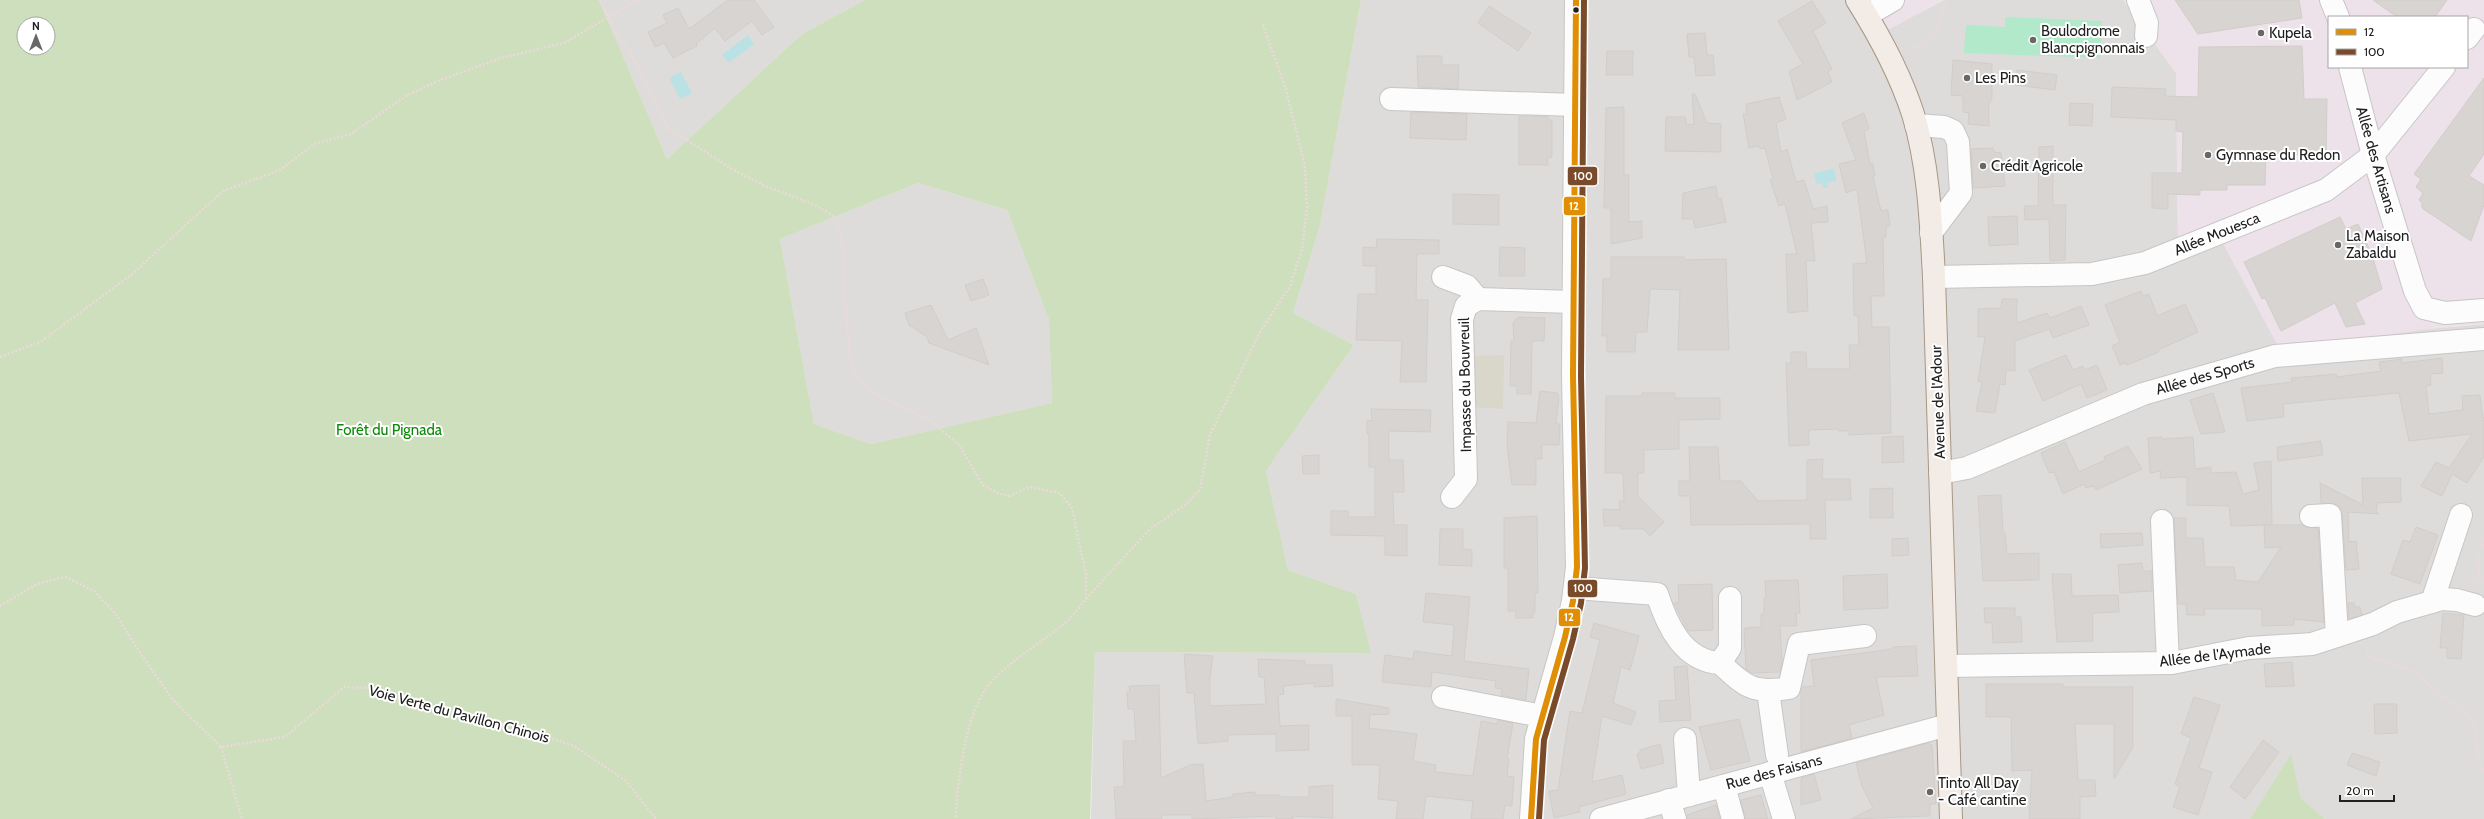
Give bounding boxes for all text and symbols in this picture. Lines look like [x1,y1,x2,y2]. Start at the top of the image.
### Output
unlabelled marker [1571,5,1581,15]
north arrow [16,16,56,56]
legend [2328,16,2468,68]
text: N [32,19,40,33]
place label: Boulodrome Blancpignonnais [2041,22,2145,57]
place label: Kupela [2269,24,2313,42]
text: 12 [2364,24,2374,39]
marker: Kupela [2256,28,2266,38]
marker: Boulodrome Blancpignonnais [2028,35,2038,45]
text: 100 [2364,44,2385,59]
place label: Les Pins [1975,69,2026,87]
marker: Les Pins [1962,73,1972,83]
street label: Allée des Artisans [2352,104,2400,216]
place label: Gymnase du Redon [2216,146,2340,164]
marker: Gymnase du Redon [2203,150,2213,160]
place label: Crédit Agricole [1991,157,2083,175]
marker: Crédit Agricole [1978,161,1988,171]
line badge: 100 [1567,166,1598,186]
text: 100 [1573,169,1593,183]
line badge: 12 [1563,196,1586,216]
text: 12 [1569,199,1579,213]
street label: Allée Mouesca [2171,208,2263,259]
place label: La Maison Zabaldu [2346,227,2409,262]
marker: La Maison Zabaldu [2333,240,2343,250]
street label: Impasse du Bouvreuil [1455,317,1475,452]
street label: Avenue de l'Adour [1927,345,1949,459]
street label: Allée des Sports [2154,353,2256,399]
park label: Forêt du Pignada [336,421,443,439]
line badge: 100 [1567,579,1598,598]
text: 100 [1573,581,1593,595]
line badge: 12 [1558,608,1581,627]
text: 12 [1564,610,1574,624]
street label: Allée de l'Aymade [2158,639,2272,671]
street label: Voie Verte du Pavillon Chinois [367,681,551,747]
street label: Rue des Faisans [1724,751,1824,793]
place label: Tinto All Day - Café cantine [1938,774,2027,809]
scale bar [2340,777,2394,803]
text: 20 m [2346,783,2374,798]
marker: Tinto All Day - Café cantine [1925,787,1935,797]

